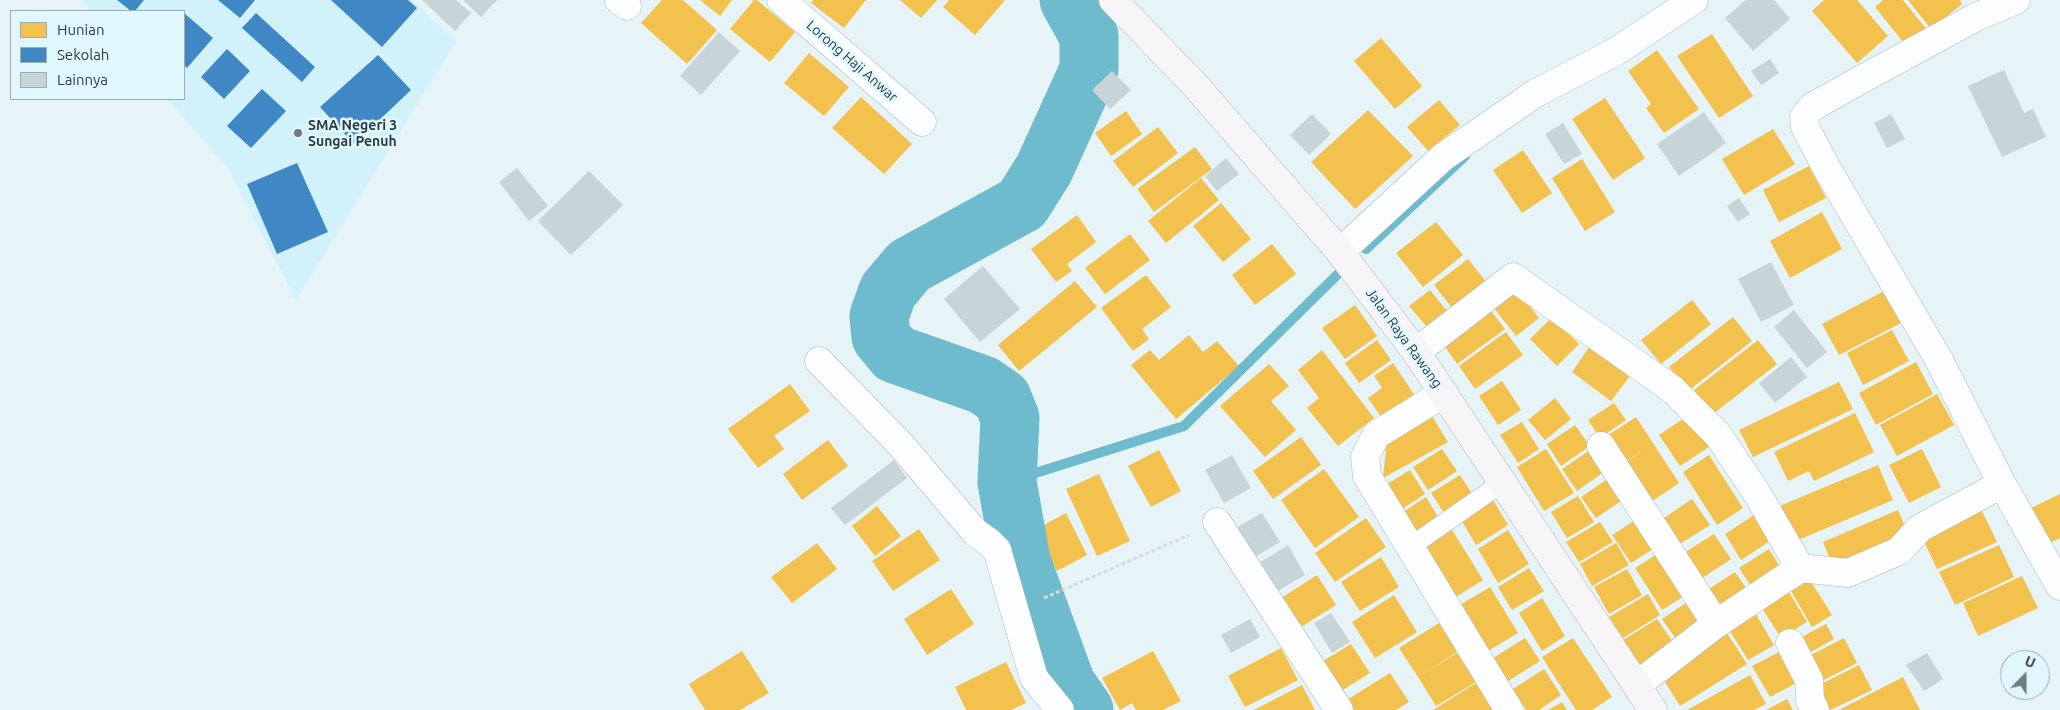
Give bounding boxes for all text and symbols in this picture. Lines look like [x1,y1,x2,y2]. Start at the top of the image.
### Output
legend [10,10,185,100]
street label: Lorong Haji Anwar [803,17,901,105]
text: Hunian [57,21,105,38]
text: Sekolah [57,46,109,63]
text: Lainnya [57,71,108,88]
place label: SMA Negeri 3 Sungai Penuh [308,117,397,150]
marker: SMA Negeri 3 Sungai Penuh [292,127,304,139]
street label: Jalan Raya Rawang [1362,285,1446,391]
north arrow [2000,650,2050,700]
text: U [2023,653,2038,671]

